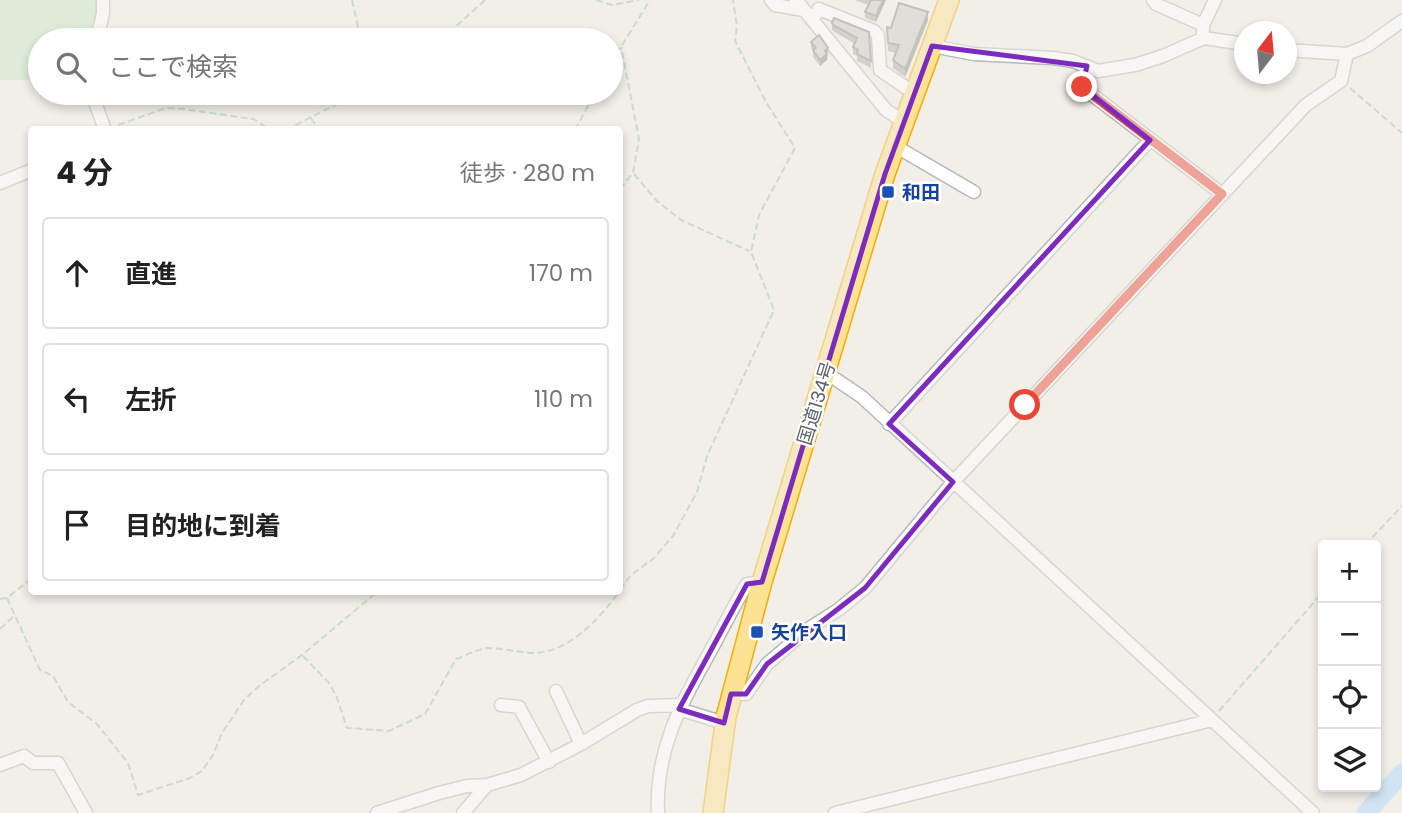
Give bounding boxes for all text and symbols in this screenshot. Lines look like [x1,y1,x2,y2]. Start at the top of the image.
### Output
north arrow [1234,21,1297,84]
search box [28,28,623,105]
icon: search [52,48,90,86]
text: ここで検索 [108,49,238,85]
route end [1066,71,1097,102]
text: 4 分 [56,151,113,194]
text: 徒歩 · 280 m [460,157,595,189]
place label: 和田 [902,179,940,206]
marker: 和田 [880,184,896,200]
icon: ahead [58,254,96,292]
text: 直進 [125,256,177,292]
text: 170 m [529,257,593,289]
street label: 国道134号 [791,358,842,448]
icon: left [58,380,96,418]
text: 左折 [125,382,177,418]
text: 110 m [534,383,593,415]
route start [1009,389,1040,420]
icon: arrive [58,506,96,544]
text: 目的地に到着 [125,508,281,544]
map controls [1318,540,1381,792]
button: + [1318,540,1381,603]
button: − [1318,603,1381,666]
place label: 矢作入口 [771,619,847,646]
marker: 矢作入口 [749,624,765,640]
button: locate [1318,666,1381,729]
button: layers [1318,729,1381,792]

